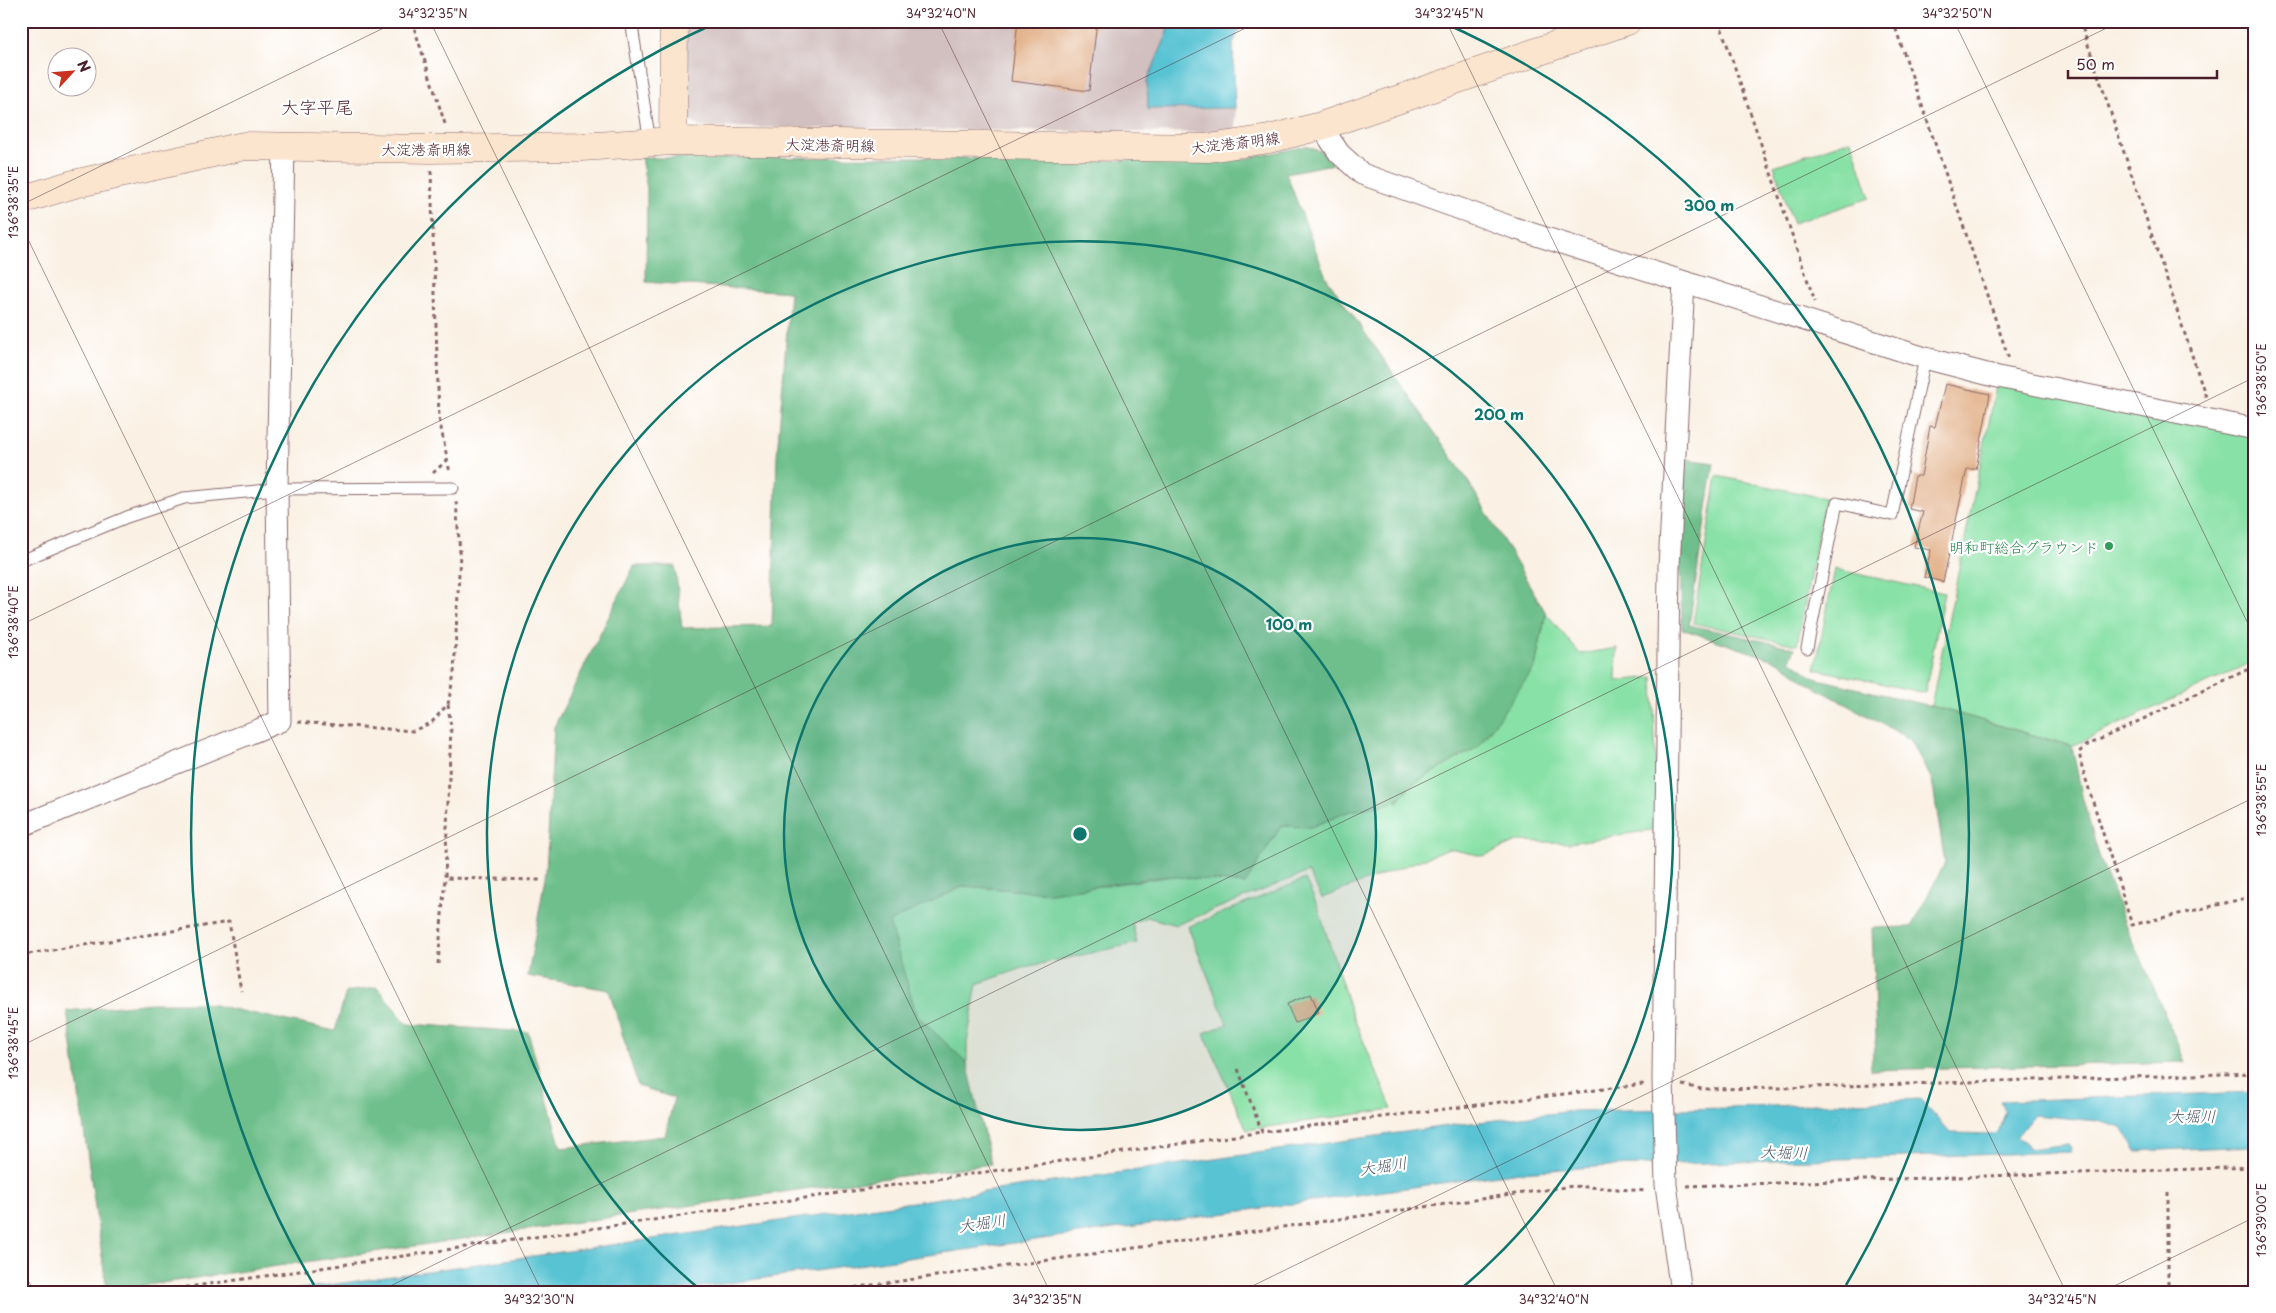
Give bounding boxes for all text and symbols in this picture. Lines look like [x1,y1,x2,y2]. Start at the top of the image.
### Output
text: 34°32'35"N [398,4,468,22]
text: 34°32'40"N [906,4,976,22]
text: 34°32'45"N [1414,4,1484,22]
text: 34°32'50"N [1922,4,1992,22]
north arrow [48,48,98,98]
scale bar [2068,48,2217,80]
text: 50 m [2076,52,2115,75]
text: N [72,56,96,76]
district label: 大字平尾 [281,93,353,120]
street label: 大淀港斎明線 [1189,125,1281,159]
street label: 大淀港斎明線 [785,132,875,156]
street label: 大淀港斎明線 [381,137,471,160]
text: 136°38'35"E [4,166,22,238]
text: 300 m [1684,193,1734,216]
text: 136°38'50"E [2252,343,2270,417]
text: 200 m [1474,402,1524,425]
place label: 明和町総合グラウンド [1949,535,2099,558]
marker: 明和町総合グラウンド [2103,540,2115,552]
text: 136°38'40"E [4,585,22,659]
text: 100 m [1266,612,1312,635]
text: 136°38'55"E [2252,764,2270,836]
centre of rings [1071,825,1089,843]
text: 136°38'45"E [4,1007,22,1079]
water label: 大堀川 [2168,1103,2216,1127]
water label: 大堀川 [1760,1138,1808,1164]
water label: 大堀川 [1358,1150,1408,1180]
text: 136°39'00"E [2252,1183,2270,1257]
water label: 大堀川 [957,1207,1007,1237]
text: 34°32'30"N [504,1290,574,1308]
text: 34°32'35"N [1012,1290,1082,1308]
text: 34°32'40"N [1519,1290,1589,1308]
text: 34°32'45"N [2027,1290,2097,1308]

